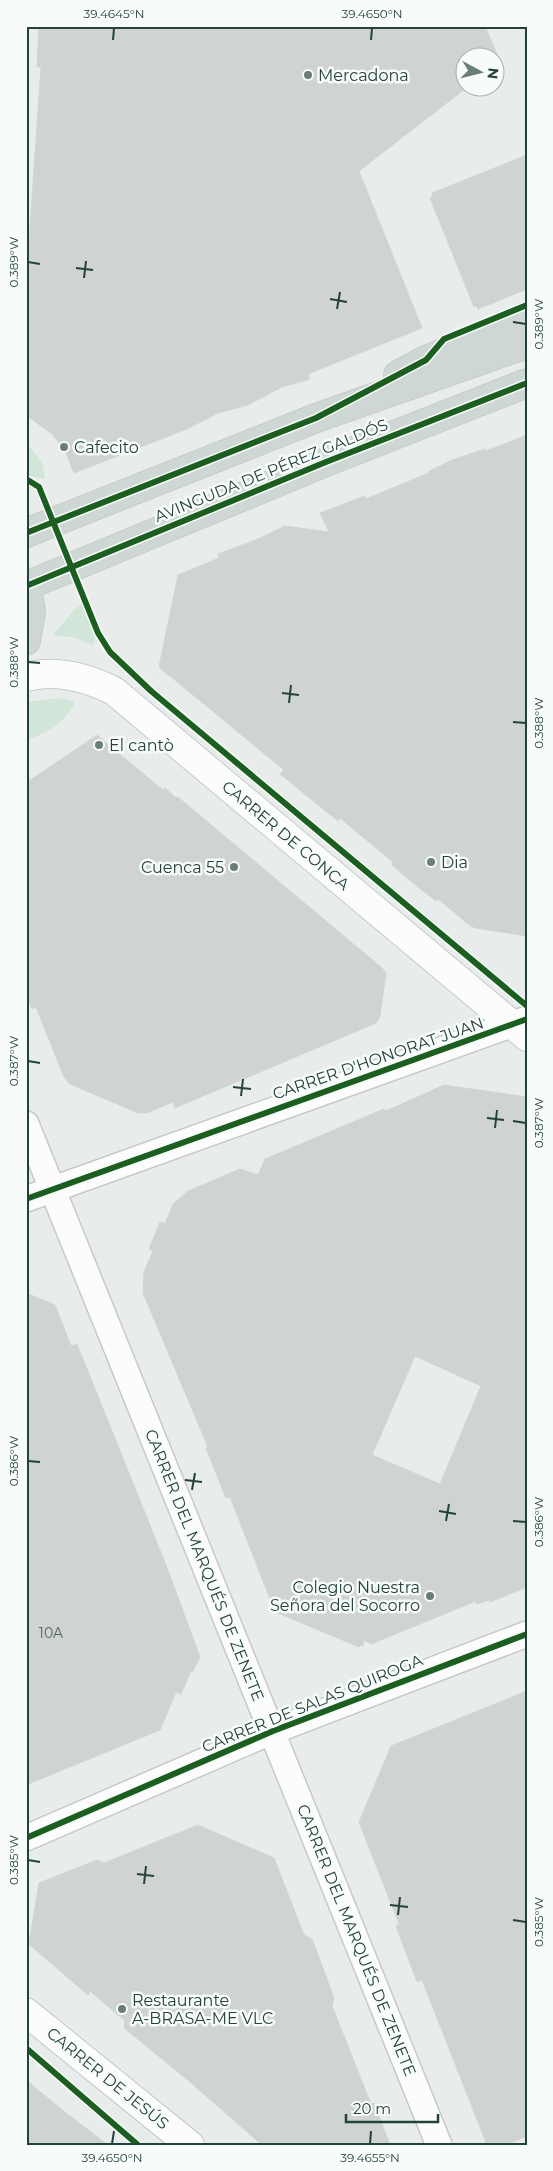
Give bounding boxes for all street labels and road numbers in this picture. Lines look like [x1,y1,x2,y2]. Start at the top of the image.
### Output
street label: AVINGUDA DE PÉREZ GALDÓS [152,415,391,526]
street label: CARRER DE CONCA [218,777,353,894]
street label: CARRER D'HONORAT JUAN [270,1013,486,1104]
street label: CARRER DEL MARQUÉS DE ZENETE [141,1426,268,1704]
street label: CARRER DE SALAS QUIROGA [199,1650,426,1757]
street label: CARRER DEL MARQUÉS DE ZENETE [293,1801,420,2079]
street label: CARRER DE JESÚS [43,2023,173,2133]

